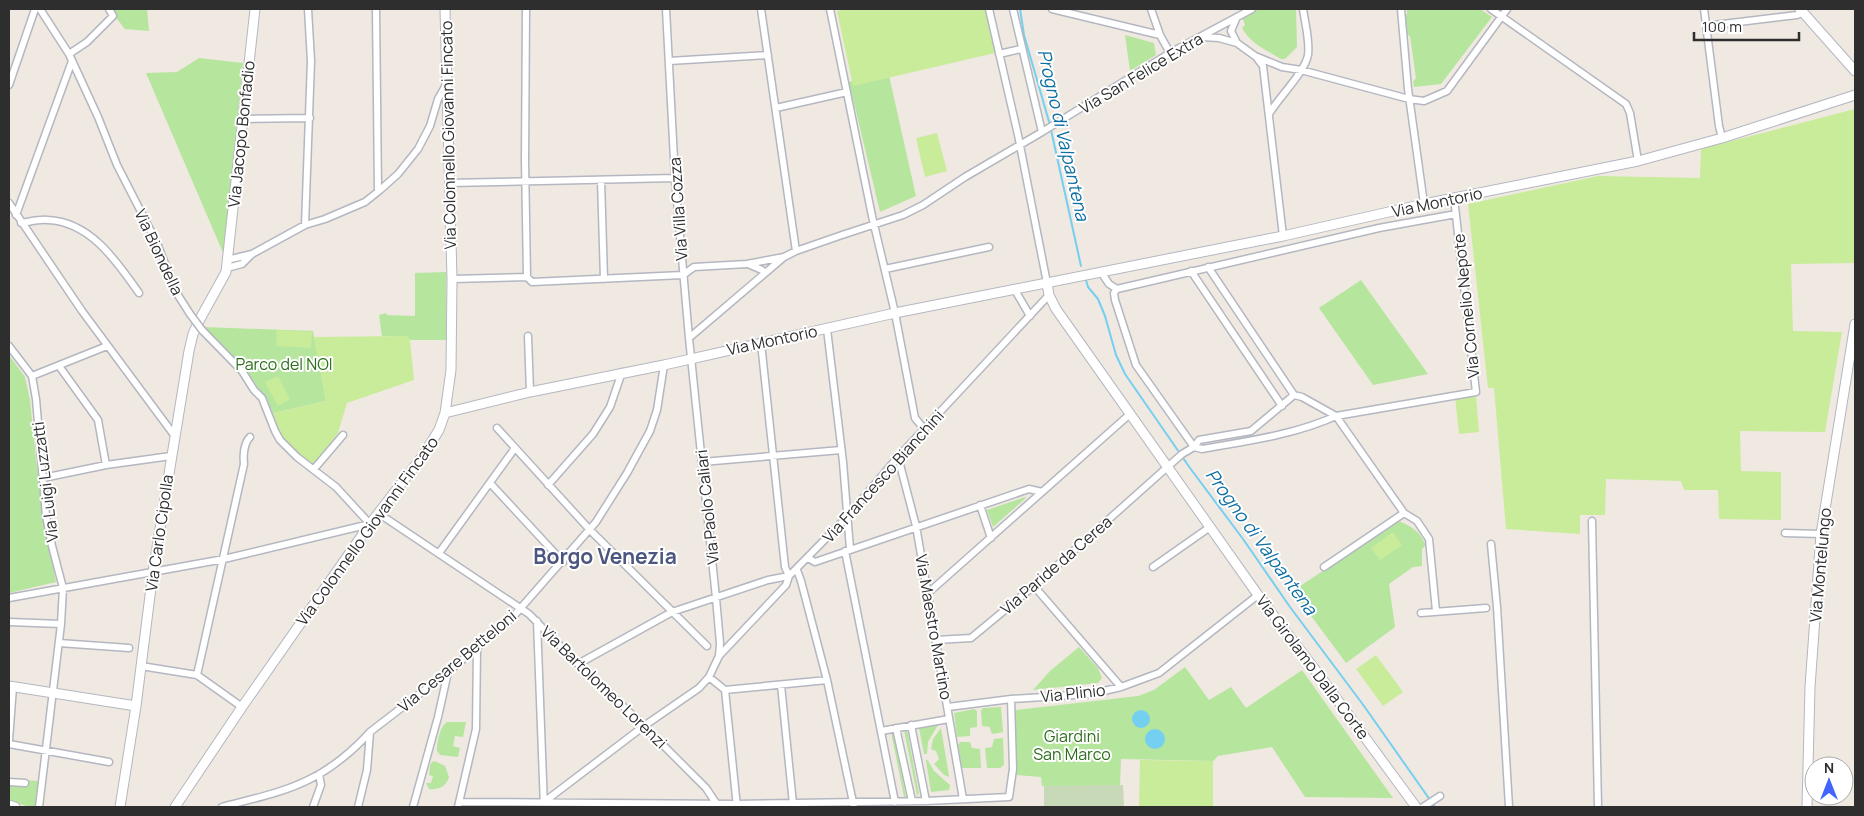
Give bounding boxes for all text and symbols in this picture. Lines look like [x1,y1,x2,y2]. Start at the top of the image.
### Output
scale bar [1694,10,1799,42]
text: 100 m [1702,16,1742,37]
street label: Via Colonnello Giovanni Fincato [435,20,461,250]
street label: Via San Felice Extra [1075,27,1207,119]
water label: Progno di Valpantena [1033,47,1096,224]
street label: Via Jacopo Bonfadio [222,60,260,208]
street label: Via Villa Cozza [663,156,693,262]
street label: Via Montorio [1390,182,1484,222]
street label: Via Biondella [129,205,189,299]
street label: Via Cornelio Nepote [1447,233,1485,379]
street label: Via Montorio [725,320,819,360]
park label: Parco del NOI [235,353,333,375]
street label: Via Francesco Bianchini [817,405,949,547]
street label: Via Luigi Luzzatti [27,420,63,544]
street label: Via Colonnello Giovanni Fincato [291,432,443,630]
street label: Via Paolo Caliari [690,448,724,566]
water label: Progno di Valpantena [1201,463,1324,620]
street label: Via Carlo Cipolla [140,473,178,593]
street label: Via Montelungo [1804,507,1836,623]
street label: Via Paride da Cerea [996,510,1116,620]
district label: Borgo Venezia [533,542,677,570]
street label: Via Maestro Martino [910,553,958,701]
street label: Via Girolamo Dalla Corte [1251,590,1375,744]
street label: Via Cesare Betteloni [393,605,521,717]
street label: Via Bartolomeo Lorenzi [536,621,672,753]
street label: Via Plinio [1040,679,1106,707]
park label: Giardini San Marco [1033,725,1111,765]
north arrow [1804,756,1854,806]
text: N [1824,758,1834,777]

